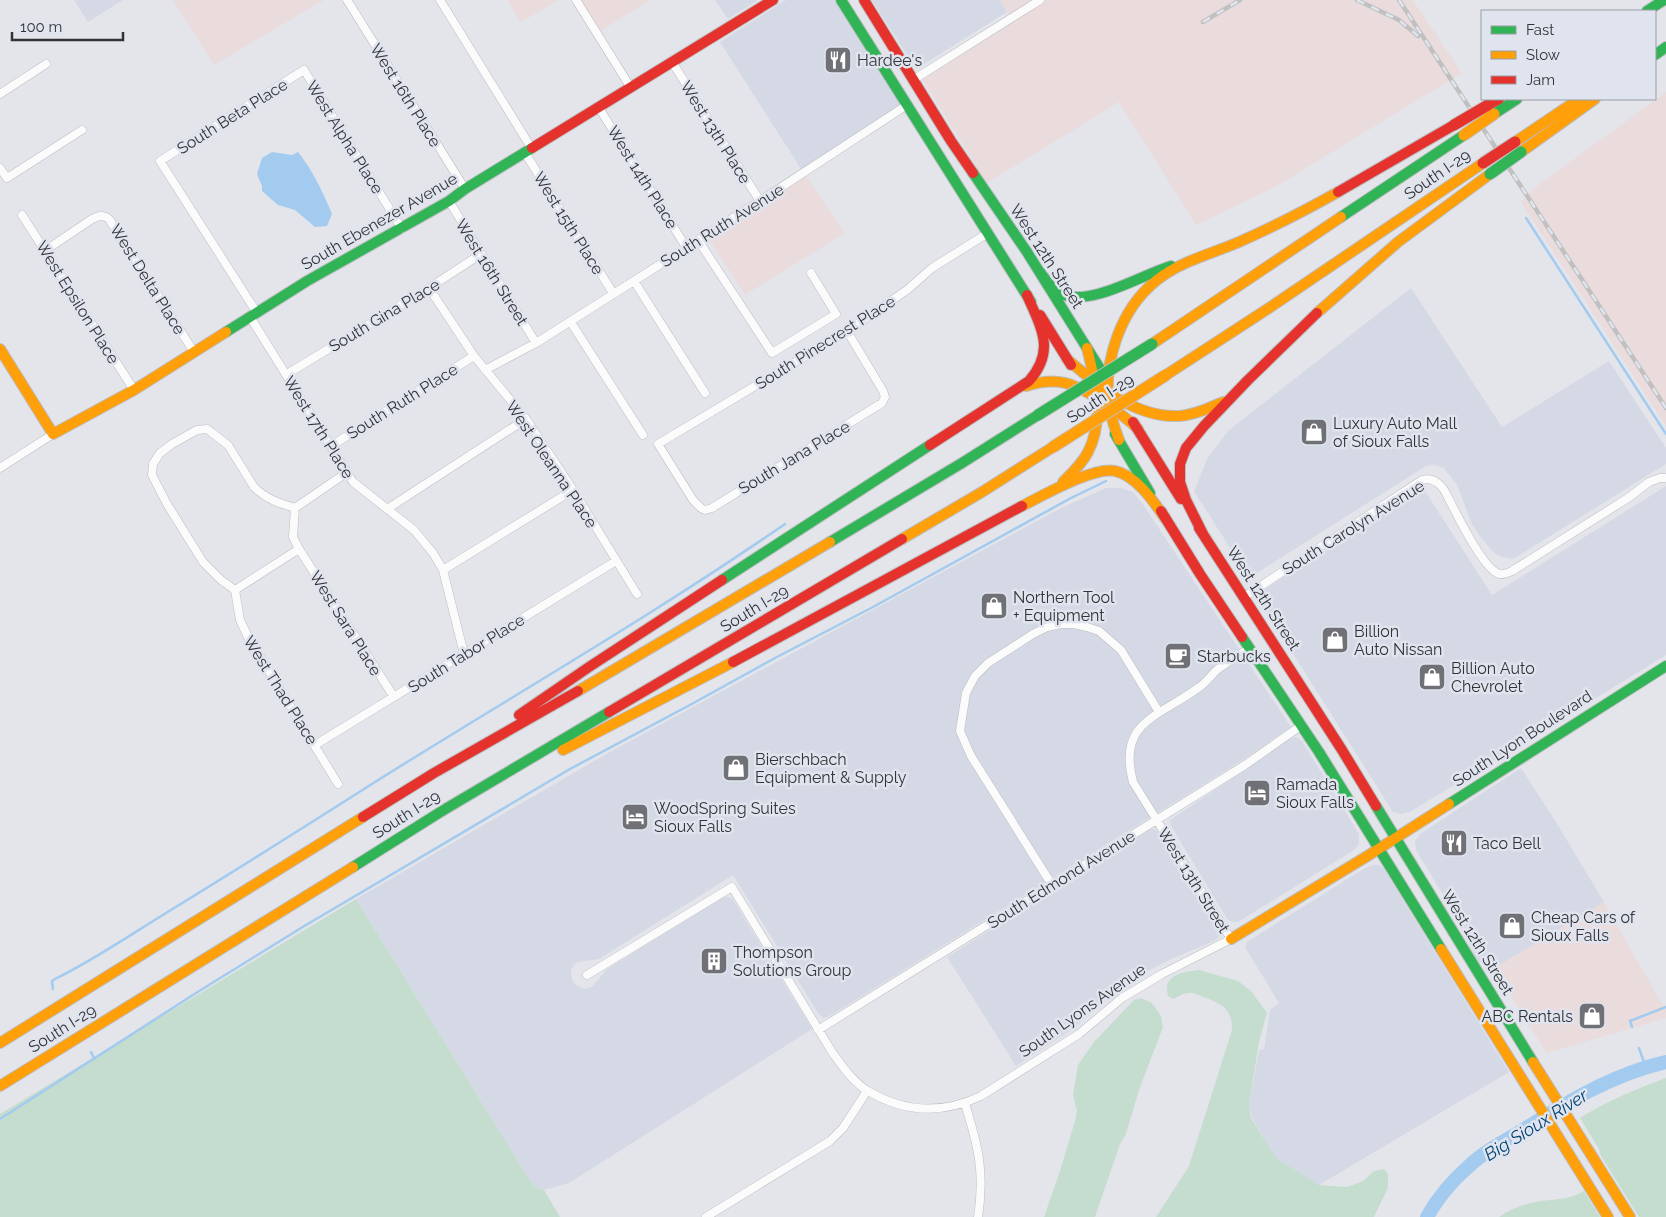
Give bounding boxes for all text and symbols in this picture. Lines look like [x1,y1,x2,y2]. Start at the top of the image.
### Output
scale bar [12,10,124,42]
legend [1481,10,1656,100]
text: 100 m [20,18,62,36]
text: Fast [1526,21,1554,39]
street label: West 16th Place [366,40,445,151]
restaurant icon: Hardee's [823,45,853,75]
text: Slow [1526,46,1560,64]
place label: Hardee's [857,51,922,70]
text: Jam [1526,71,1555,89]
street label: South Beta Place [173,75,291,158]
street label: West Alpha Place [302,77,387,197]
street label: West 13th Place [676,77,755,187]
street label: West 14th Place [603,122,682,232]
street label: South I-29 [1401,145,1474,204]
street label: West 15th Place [529,168,608,278]
street label: South Ebenezer Avenue [298,169,461,274]
street label: South Ruth Avenue [657,180,787,271]
street label: West 12th Street [1006,201,1088,313]
street label: West 16th Street [451,216,532,330]
street label: West Delta Place [106,221,189,338]
street label: West Epsilon Place [32,237,123,367]
street label: South Gina Place [325,275,443,356]
street label: South Pinecrest Place [752,292,899,393]
street label: South Ruth Place [343,360,461,443]
street label: South I-29 [1063,370,1137,427]
street label: West 17th Place [279,372,358,482]
street label: West Oleanna Place [502,397,601,531]
place label: Luxury Auto Mall of Sioux Falls [1333,414,1458,451]
street label: South Jana Place [735,417,853,498]
shop icon: Luxury Auto Mall of Sioux Falls [1299,417,1329,447]
street label: South Carolyn Avenue [1279,476,1428,579]
street label: West 12th Street [1223,543,1305,655]
street label: West Sara Place [306,567,385,679]
street label: South I-29 [717,581,792,636]
place label: Northern Tool + Equipment [1013,588,1115,625]
shop icon: Northern Tool + Equipment [979,591,1009,621]
street label: South Tabor Place [405,610,528,697]
place label: Billion Auto Nissan [1354,622,1442,659]
shop icon: Billion Auto Nissan [1320,625,1350,655]
street label: West Thad Place [239,632,322,748]
cafe icon: Starbucks [1163,641,1193,671]
place label: Starbucks [1197,647,1271,666]
place label: Billion Auto Chevrolet [1451,659,1535,696]
shop icon: Billion Auto Chevrolet [1417,662,1447,692]
street label: South Lyon Boulevard [1449,686,1596,791]
place label: Bierschbach Equipment & Supply [755,750,907,787]
shop icon: Bierschbach Equipment & Supply [721,753,751,783]
place label: Ramada Sioux Falls [1276,775,1354,812]
hotel icon: Ramada Sioux Falls [1242,778,1272,808]
street label: South I-29 [369,786,443,843]
place label: WoodSpring Suites Sioux Falls [654,799,796,836]
hotel icon: WoodSpring Suites Sioux Falls [620,802,650,832]
street label: West 13th Street [1154,824,1234,937]
street label: South Edmond Avenue [984,826,1138,933]
restaurant icon: Taco Bell [1439,828,1469,858]
place label: Taco Bell [1473,834,1542,853]
street label: West 12th Street [1438,886,1518,999]
place label: Cheap Cars of Sioux Falls [1531,908,1636,945]
shop icon: Cheap Cars of Sioux Falls [1497,911,1527,941]
place label: Thompson Solutions Group [733,943,851,980]
building icon: Thompson Solutions Group [699,946,729,976]
street label: South Lyons Avenue [1015,960,1149,1061]
street label: South I-29 [25,1000,99,1057]
shop icon: ABC Rentals [1577,1001,1607,1031]
place label: ABC Rentals [1481,1007,1573,1026]
water label: Big Sioux River [1480,1084,1592,1165]

